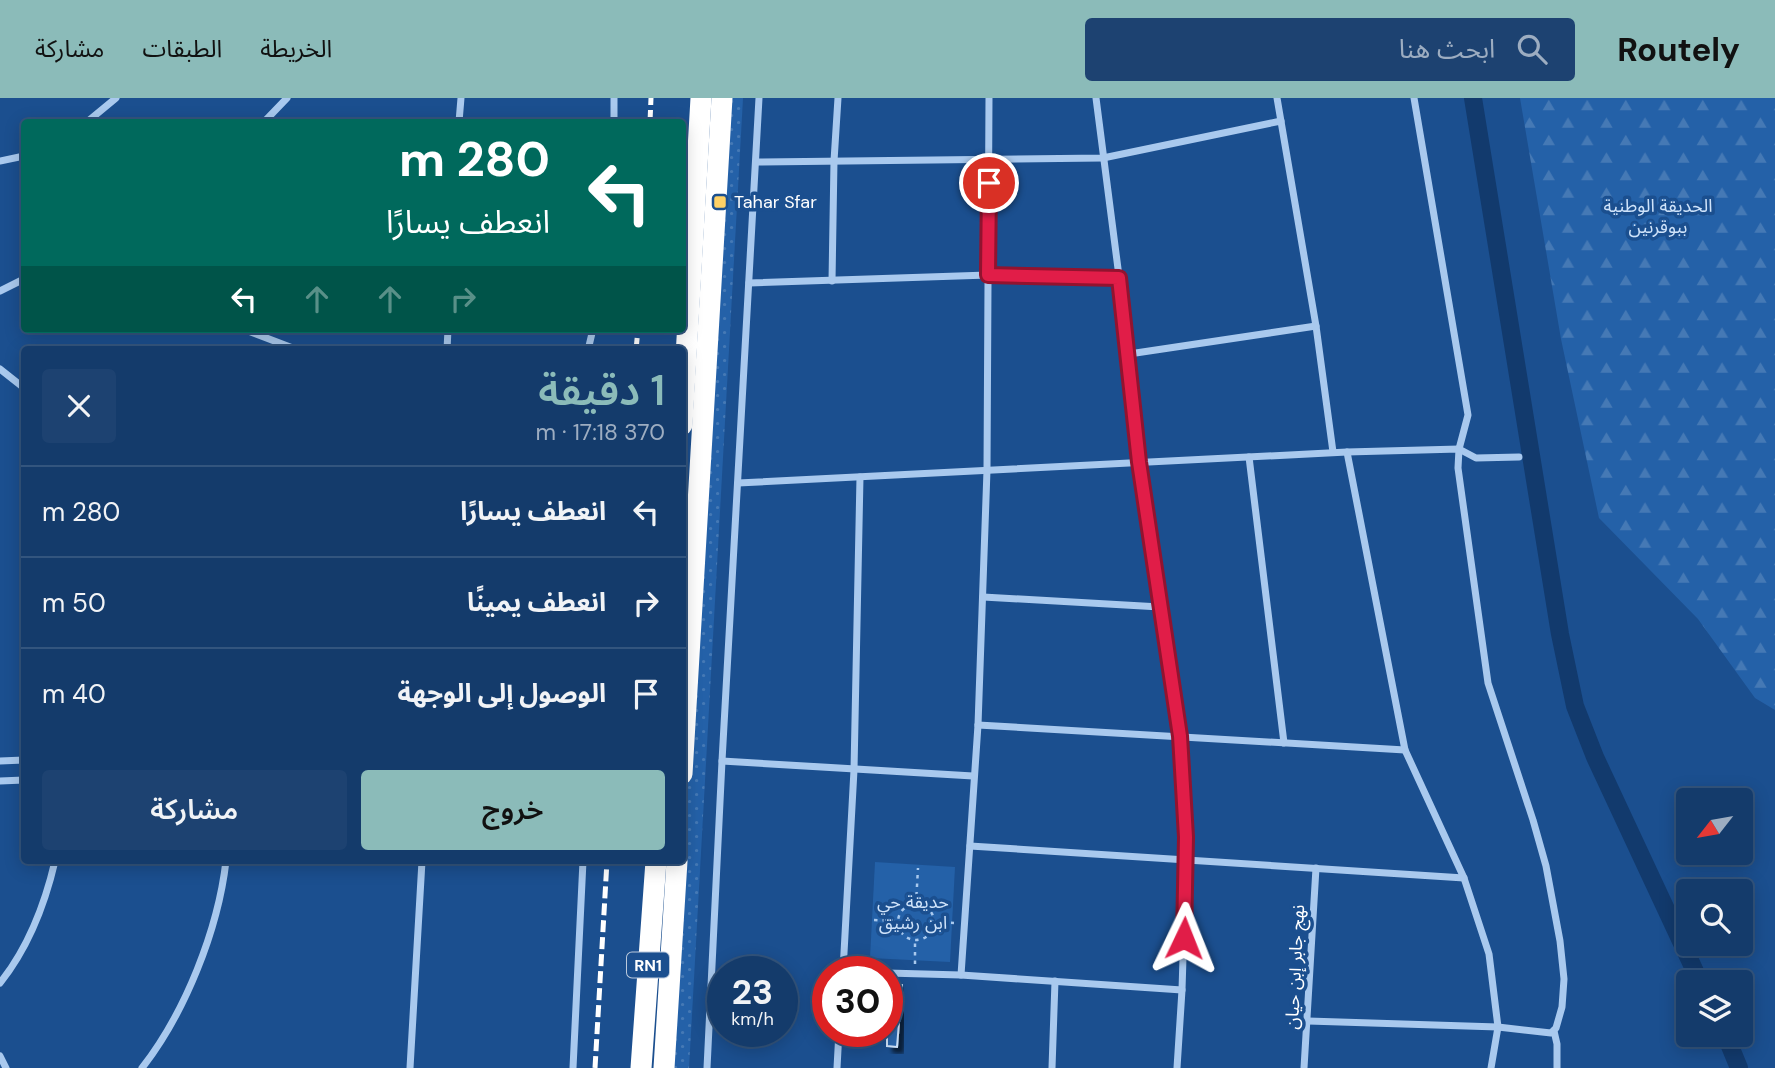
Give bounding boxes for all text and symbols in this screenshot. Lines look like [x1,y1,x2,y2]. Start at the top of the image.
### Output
search box [1085,18,1575,81]
text: Routely [1617,28,1740,71]
icon: search [1513,30,1551,68]
text: ابحث هنا [1399,32,1495,66]
text: مشاركة [35,33,104,64]
text: الطبقات [142,33,222,64]
text: الخريطة [260,33,332,64]
text: 280 m [399,127,550,191]
icon: left [574,147,665,238]
pin [959,153,1019,213]
icon: arrive [970,164,1008,202]
place label: Tahar Sfar [734,190,817,214]
marker: Tahar Sfar [712,194,728,210]
park label: الحديقة الوطنية ببوقرنين [1603,194,1713,239]
text: انعطف يسارًا [386,201,550,243]
icon: left [225,280,263,318]
icon: ahead [298,280,336,318]
icon: ahead [371,280,409,318]
icon: right [444,280,482,318]
text: 1 دقيقة [538,363,665,418]
button: close [42,369,116,443]
text: 370 m · 17:18 [535,417,665,447]
icon: left [627,493,665,531]
text: انعطف يسارًا [460,494,606,528]
text: 280 m [42,495,120,529]
icon: right [627,584,665,622]
text: انعطف يمينًا [467,585,606,619]
text: 50 m [42,586,106,620]
icon: arrive [627,675,665,713]
text: الوصول إلى الوجهة [397,676,606,710]
text: 40 m [42,677,106,711]
button: مشاركة [42,770,347,850]
button: خروج [361,770,665,850]
north arrow [1676,788,1754,864]
map controls [1676,788,1753,1047]
button: search [1676,879,1753,956]
park label: حديقة حي ابن رشيق [877,890,949,935]
position arrow [1147,901,1221,975]
street label: نهج جابر إبن حيان [1280,904,1311,1030]
road number: RN1 [627,952,669,978]
speed limit sign: 30 [812,956,903,1047]
text: 23 [732,969,773,1015]
button: layers [1676,970,1753,1047]
text: km/h [731,1007,774,1031]

